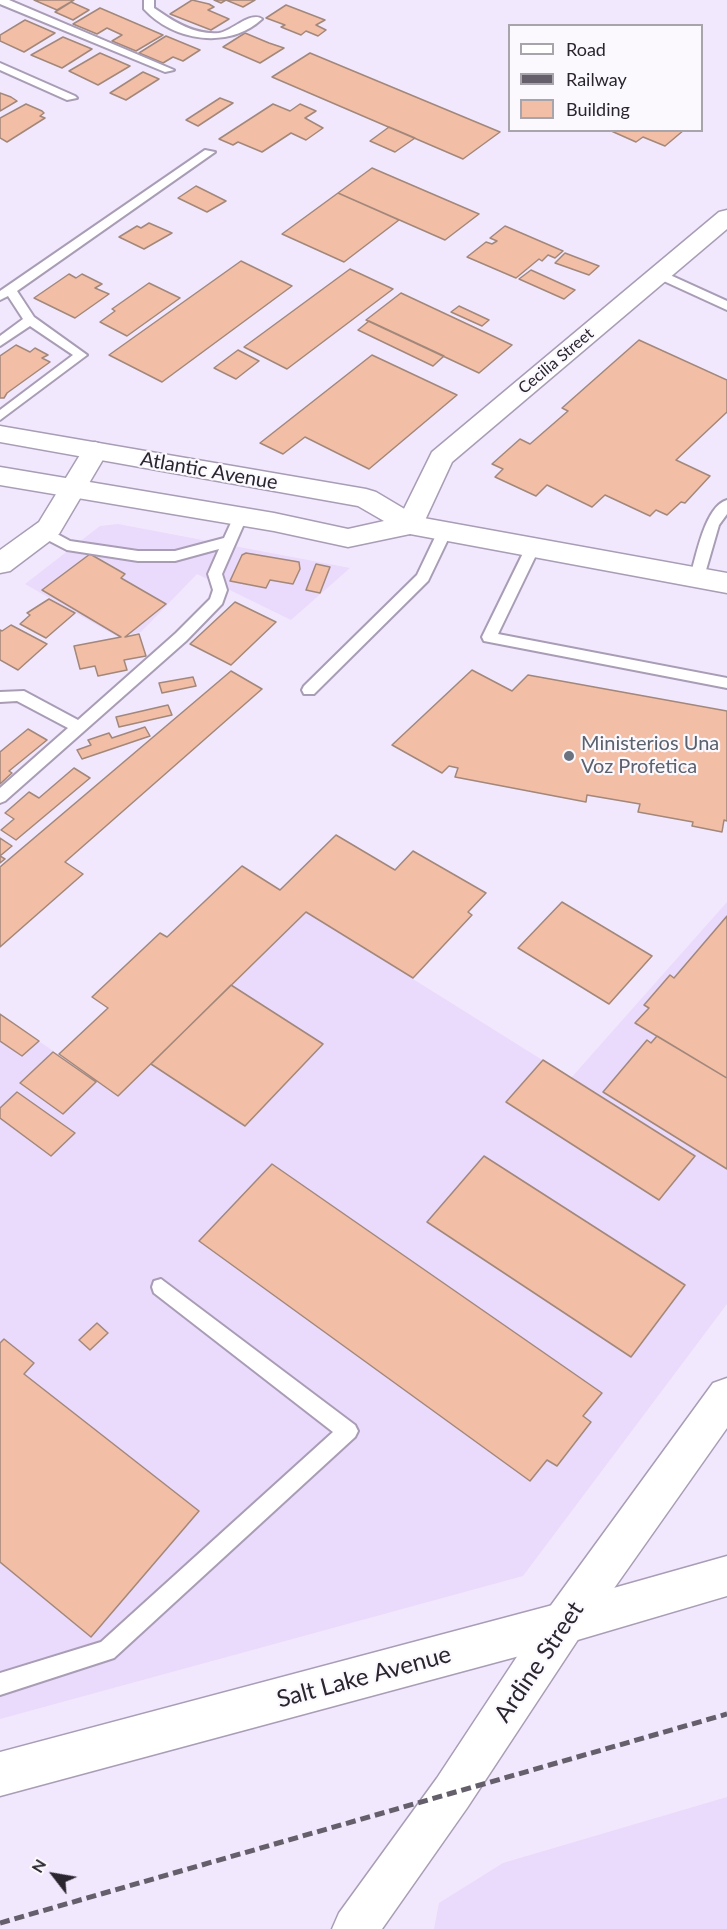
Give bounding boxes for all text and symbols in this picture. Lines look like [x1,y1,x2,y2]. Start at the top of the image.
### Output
legend [508,24,703,132]
text: Road [566,38,606,60]
text: Railway [566,68,627,90]
text: Building [566,98,630,120]
street label: Cecilia Street [514,324,598,398]
street label: Atlantic Avenue [138,447,280,495]
place label: Ministerios Una Voz Profetica [581,732,719,779]
marker: Ministerios Una Voz Profetica [562,749,576,763]
street label: Ardine Street [488,1596,590,1728]
street label: Salt Lake Avenue [274,1640,454,1714]
north arrow [24,1845,84,1905]
text: N [27,1855,49,1876]

